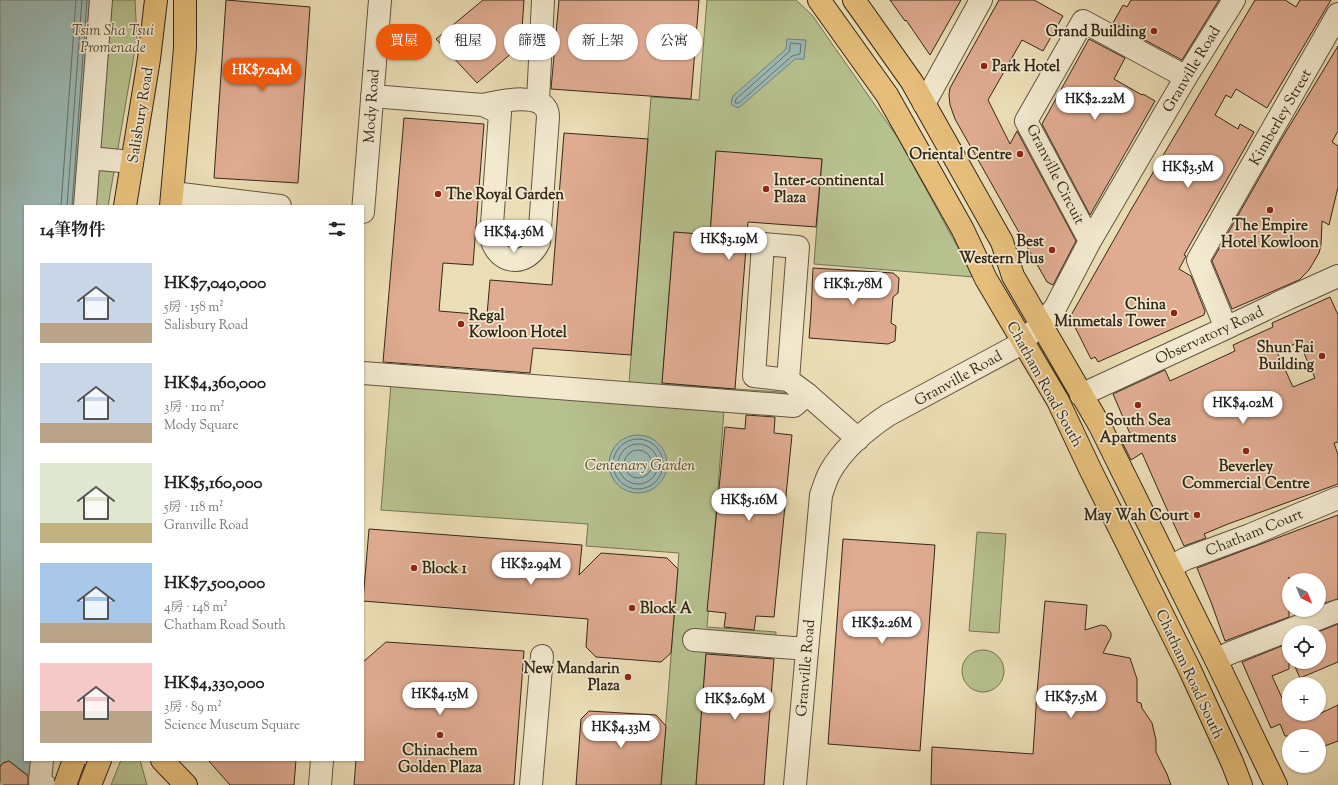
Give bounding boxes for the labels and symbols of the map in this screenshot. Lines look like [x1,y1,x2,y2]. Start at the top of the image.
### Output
park label: Tsim Sha Tsui Promenade [72,21,154,59]
place label: Grand Building [1046,22,1147,43]
street label: Granville Road [1158,22,1227,117]
marker: Grand Building [1149,26,1159,36]
place label: Park Hotel [992,57,1061,78]
pin: HK$7.04M [221,58,303,92]
marker: Park Hotel [979,61,989,71]
street label: Salisbury Road [124,65,160,165]
street label: Kimberley Street [1245,66,1317,170]
street label: Mody Road [359,68,386,144]
pin: HK$2.22M [1054,87,1136,121]
street label: Granville Circuit [1020,121,1089,229]
place label: Oriental Centre [909,145,1012,166]
marker: Oriental Centre [1015,149,1025,159]
pin: HK$3.5M [1151,155,1225,189]
place label: Inter-continental Plaza [774,171,885,209]
marker: Inter-continental Plaza [761,184,771,194]
place label: The Royal Garden [446,185,564,206]
marker: The Royal Garden [433,189,443,199]
marker: The Empire Hotel Kowloon [1265,205,1275,215]
place label: The Empire Hotel Kowloon [1221,216,1319,254]
pin: HK$4.36M [473,220,555,254]
pin: HK$3.19M [688,227,770,261]
place label: Best Western Plus [959,232,1045,270]
marker: Best Western Plus [1047,245,1057,255]
pin: HK$1.78M [812,272,894,306]
place label: China Minmetals Tower [1054,295,1166,333]
street label: Observatory Road [1152,302,1268,371]
place label: Regal Kowloon Hotel [469,306,568,344]
marker: China Minmetals Tower [1169,308,1179,318]
street label: Chatham Road South [1000,318,1087,452]
marker: Regal Kowloon Hotel [456,319,466,329]
place label: Shun Fai Building [1256,338,1315,376]
street label: Granville Road [911,346,1007,412]
marker: Shun Fai Building [1317,351,1327,361]
pin: HK$4.02M [1202,391,1284,425]
marker: South Sea Apartments [1133,400,1143,410]
place label: South Sea Apartments [1100,411,1176,449]
marker: Beverley Commercial Centre [1241,446,1251,456]
park label: Centenary Garden [585,456,695,477]
place label: Beverley Commercial Centre [1182,457,1310,495]
pin: HK$5.16M [708,488,790,522]
street label: Chatham Court [1203,504,1306,562]
place label: May Wah Court [1084,506,1190,527]
marker: May Wah Court [1192,510,1202,520]
pin: HK$2.94M [490,552,572,586]
place label: Block 1 [422,559,468,580]
marker: Block 1 [409,563,419,573]
north arrow [1282,573,1326,617]
place label: Block A [640,599,693,620]
marker: Block A [627,603,637,613]
street label: Chatham Road South [1149,606,1228,743]
pin: HK$2.26M [841,611,923,645]
street label: Granville Road [792,618,821,718]
place label: New Mandarin Plaza [524,659,620,697]
marker: New Mandarin Plaza [623,672,633,682]
pin: HK$4.15M [399,682,481,716]
pin: HK$7.5M [1034,685,1108,719]
pin: HK$2.69M [694,687,776,721]
pin: HK$4.33M [580,715,662,749]
marker: Chinachem Golden Plaza [435,730,445,740]
place label: Chinachem Golden Plaza [398,741,482,779]

